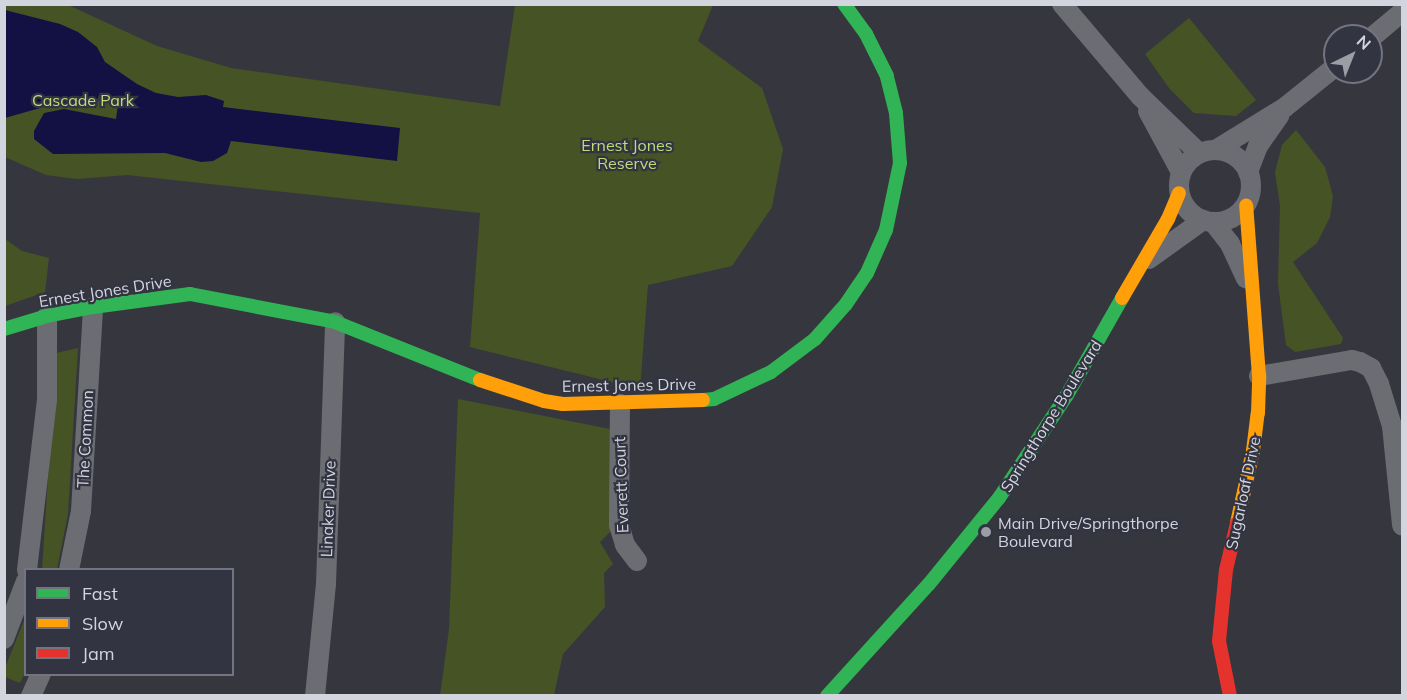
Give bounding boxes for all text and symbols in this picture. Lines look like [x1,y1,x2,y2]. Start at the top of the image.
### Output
north arrow [1323,24,1383,84]
text: N [1353,31,1375,54]
park label: Cascade Park [32,90,134,110]
park label: Ernest Jones Reserve [581,135,673,173]
street label: Ernest Jones Drive [37,271,173,311]
street label: Springthorpe Boulevard [996,336,1106,496]
street label: Ernest Jones Drive [562,374,696,396]
street label: The Common [73,390,97,488]
street label: Sugarloaf Drive [1222,435,1264,551]
street label: Everett Court [610,436,632,534]
street label: Linaker Drive [317,460,339,558]
place label: Main Drive/Springthorpe Boulevard [998,513,1178,551]
marker: Main Drive/Springthorpe Boulevard [979,525,993,539]
legend [24,568,234,676]
text: Fast [82,582,118,605]
text: Slow [82,612,123,635]
text: Jam [82,642,115,665]

